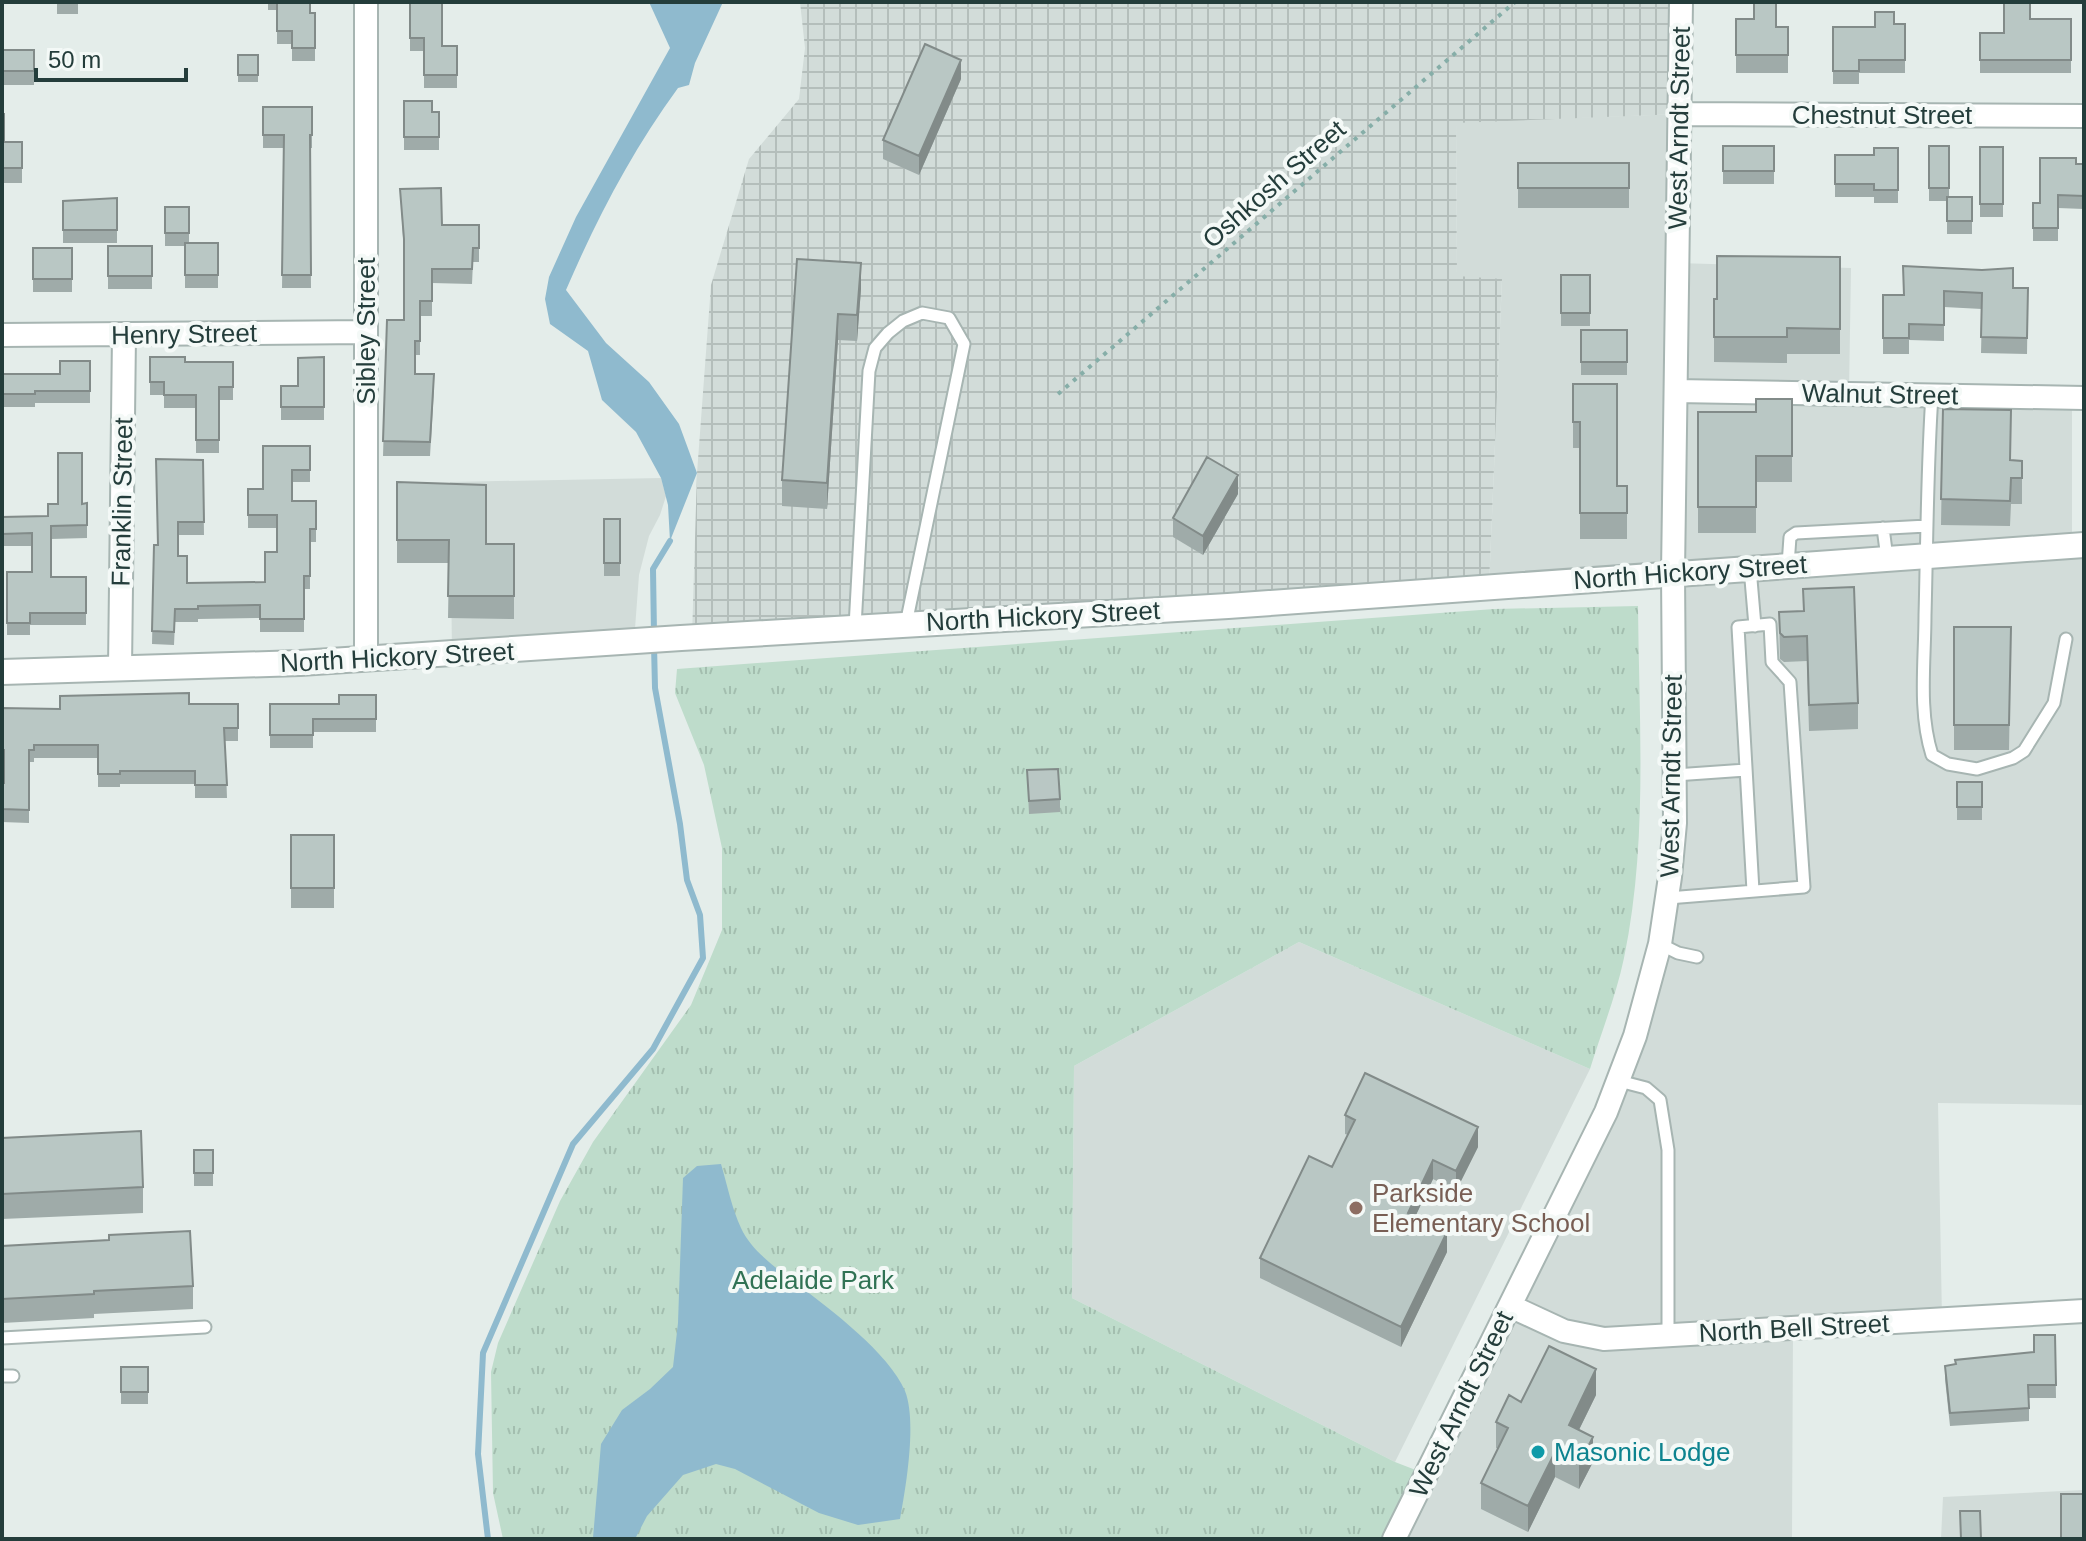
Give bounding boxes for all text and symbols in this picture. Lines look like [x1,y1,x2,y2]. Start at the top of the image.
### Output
street label: West Arndt Street [1662,25,1696,230]
scale bar [36,32,186,82]
text: 50 m [48,46,101,73]
street label: Chestnut Street [1792,100,1973,130]
street label: Oshkosh Street [1197,113,1352,254]
street label: Sibley Street [351,257,381,405]
street label: Henry Street [111,318,258,350]
street label: Walnut Street [1801,378,1959,410]
street label: Franklin Street [106,416,138,587]
street label: North Hickory Street [1572,549,1809,595]
street label: North Hickory Street [925,595,1161,637]
street label: North Hickory Street [279,636,515,678]
street label: West Arndt Street [1654,673,1688,878]
place label: Parkside Elementary School [1372,1178,1590,1238]
marker: Parkside Elementary School [1347,1199,1365,1217]
park label: Adelaide Park [732,1265,895,1295]
street label: West Arndt Street [1403,1305,1519,1502]
street label: North Bell Street [1698,1308,1891,1348]
place label: Masonic Lodge [1554,1437,1730,1467]
marker: Masonic Lodge [1529,1443,1547,1461]

